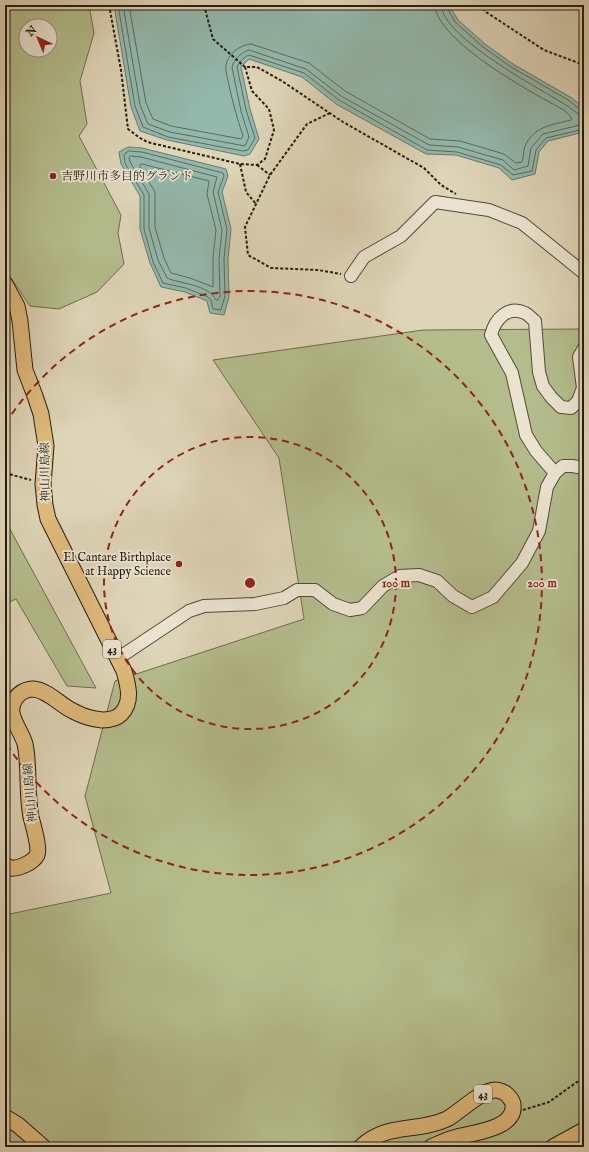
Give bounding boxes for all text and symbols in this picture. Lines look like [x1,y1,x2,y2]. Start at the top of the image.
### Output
north arrow [18,18,58,58]
text: N [23,23,40,41]
place label: 吉野川市多目的グランド [61,169,193,184]
marker: 吉野川市多目的グランド [48,171,58,181]
street label: 神山川島線 [37,442,54,502]
place label: El Cantare Birthplace at Happy Science [63,550,171,580]
marker: El Cantare Birthplace at Happy Science [174,559,184,569]
centre of rings [243,576,257,590]
text: 100 m [382,576,411,591]
text: 200 m [527,576,557,591]
road number: 43 [103,640,121,658]
street label: 神山川島線 [20,762,41,824]
road number: 43 [474,1085,492,1103]

